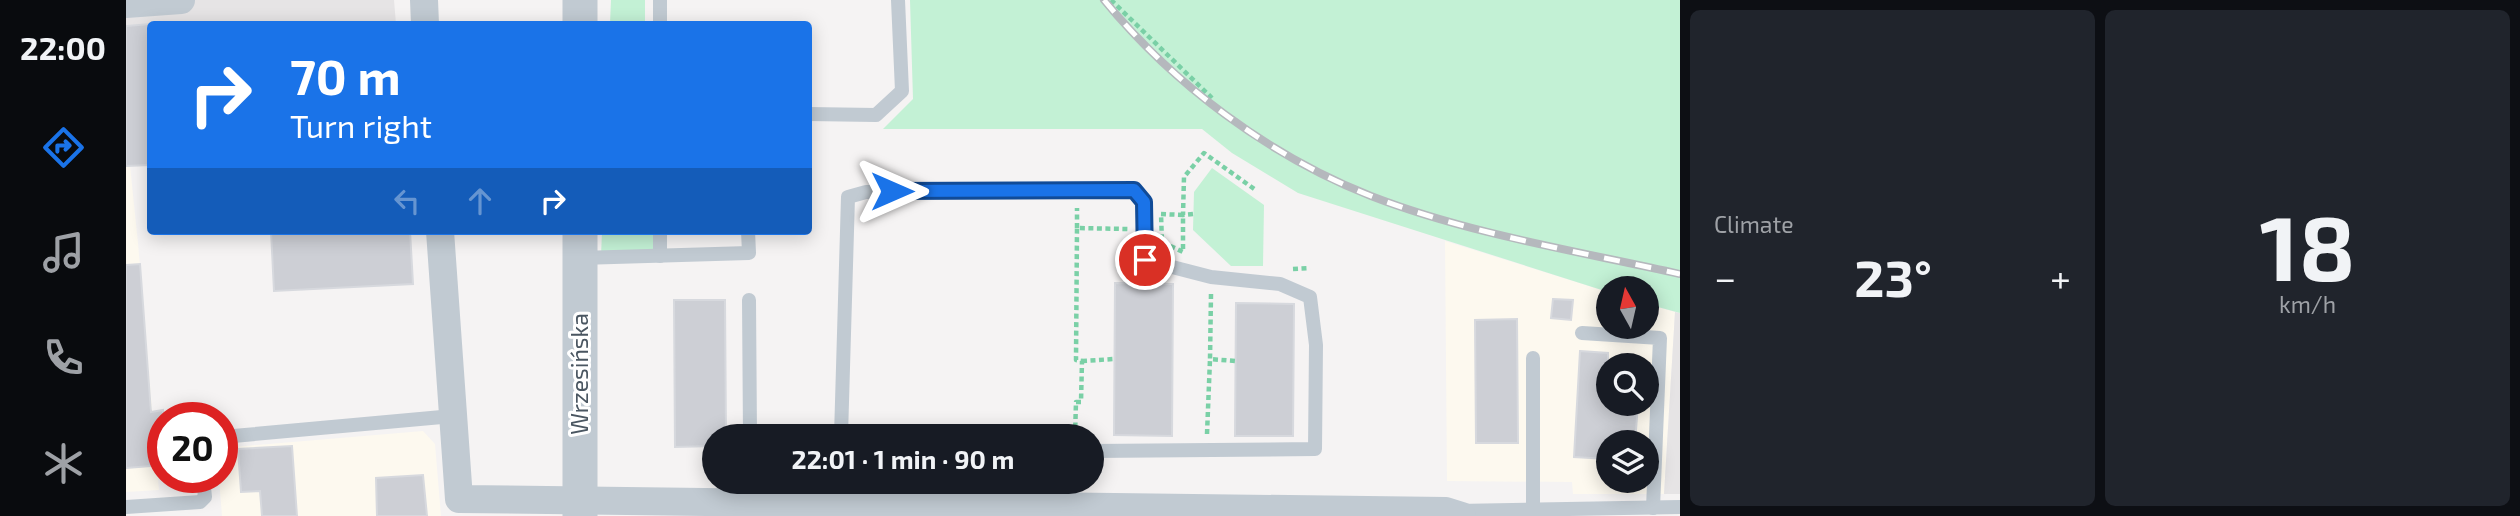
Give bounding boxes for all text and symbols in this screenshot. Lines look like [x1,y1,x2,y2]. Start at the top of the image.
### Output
text: 22:00 [20,28,106,66]
text: 70 m [290,46,401,105]
icon: right [175,49,266,140]
text: Turn right [290,106,432,144]
icon: directions [39,123,88,172]
position arrow [855,154,929,228]
icon: left [388,182,426,220]
icon: ahead [461,182,499,220]
icon: right [534,182,572,220]
text: 18 [2259,190,2356,299]
text: Climate [1714,210,1794,238]
icon: music [39,228,88,277]
pin [1115,230,1175,290]
icon: arrive [1126,241,1164,279]
text: 23° [1854,245,1932,307]
text: − [1714,254,1736,300]
text: + [2050,254,2071,300]
north arrow [1596,276,1659,340]
map controls [1596,276,1659,493]
text: km/h [2279,290,2336,318]
street label: Wrzesińska [565,313,593,435]
icon: phone [39,333,88,382]
button: search [1596,353,1659,416]
speed limit sign: 20 [147,402,238,493]
button: layers [1596,430,1659,493]
icon: climate [39,439,88,488]
text: 22:01 · 1 min · 90 m [792,443,1014,474]

